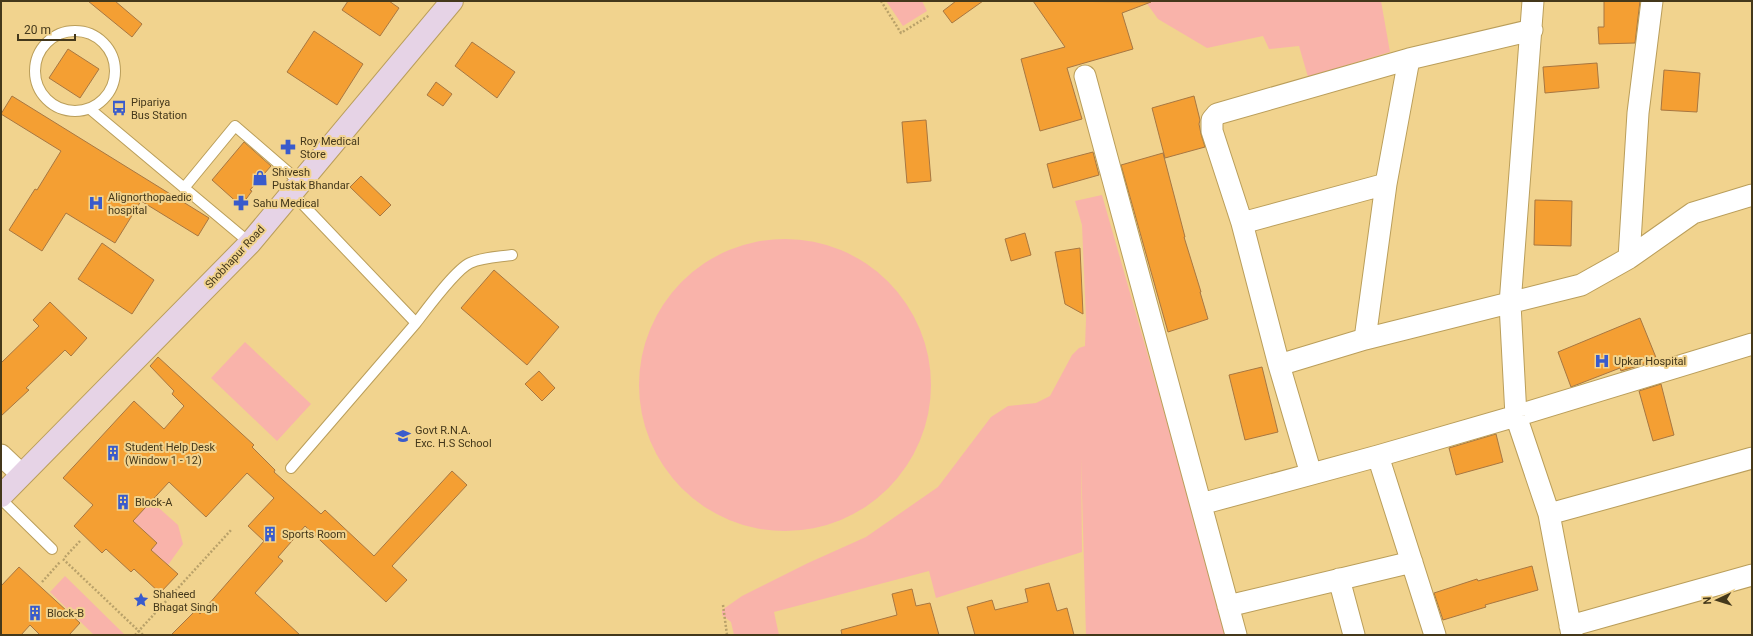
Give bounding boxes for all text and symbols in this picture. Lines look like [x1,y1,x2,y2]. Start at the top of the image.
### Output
scale bar [18,16,75,42]
text: 20 m [24,23,51,37]
place label: Pipariya Bus Station [131,96,187,122]
bus stop icon: Pipariya Bus Station [110,99,128,117]
place label: Roy Medical Store [300,135,360,161]
pharmacy icon: Roy Medical Store [279,138,297,156]
place label: Shivesh Pustak Bhandar [272,166,350,192]
shop icon: Shivesh Pustak Bhandar [251,169,269,187]
place label: Alignorthopaedic hospital [108,191,192,217]
hospital icon: Alignorthopaedic hospital [87,194,105,212]
pharmacy icon: Sahu Medical [232,194,250,212]
place label: Sahu Medical [253,197,319,210]
street label: Shobhapur Road [203,223,267,291]
hospital icon: Upkar Hospital [1593,352,1611,370]
place label: Upkar Hospital [1614,355,1686,368]
place label: Govt R.N.A. Exc. H.S School [415,424,492,450]
school or university icon: Govt R.N.A. Exc. H.S School [394,427,412,445]
place label: Student Help Desk (Window 1 - 12) [125,441,216,467]
building icon: Student Help Desk (Window 1 - 12) [104,444,122,462]
building icon: Block-A [114,493,132,511]
place label: Block-A [135,496,173,509]
building icon: Sports Room [261,525,279,543]
place label: Sports Room [282,528,346,541]
north arrow [1697,580,1737,620]
place label: Shaheed Bhagat Singh [153,588,218,614]
place icon: Shaheed Bhagat Singh [132,591,150,609]
text: N [1701,596,1714,605]
building icon: Block-B [26,604,44,622]
place label: Block-B [47,607,84,620]

